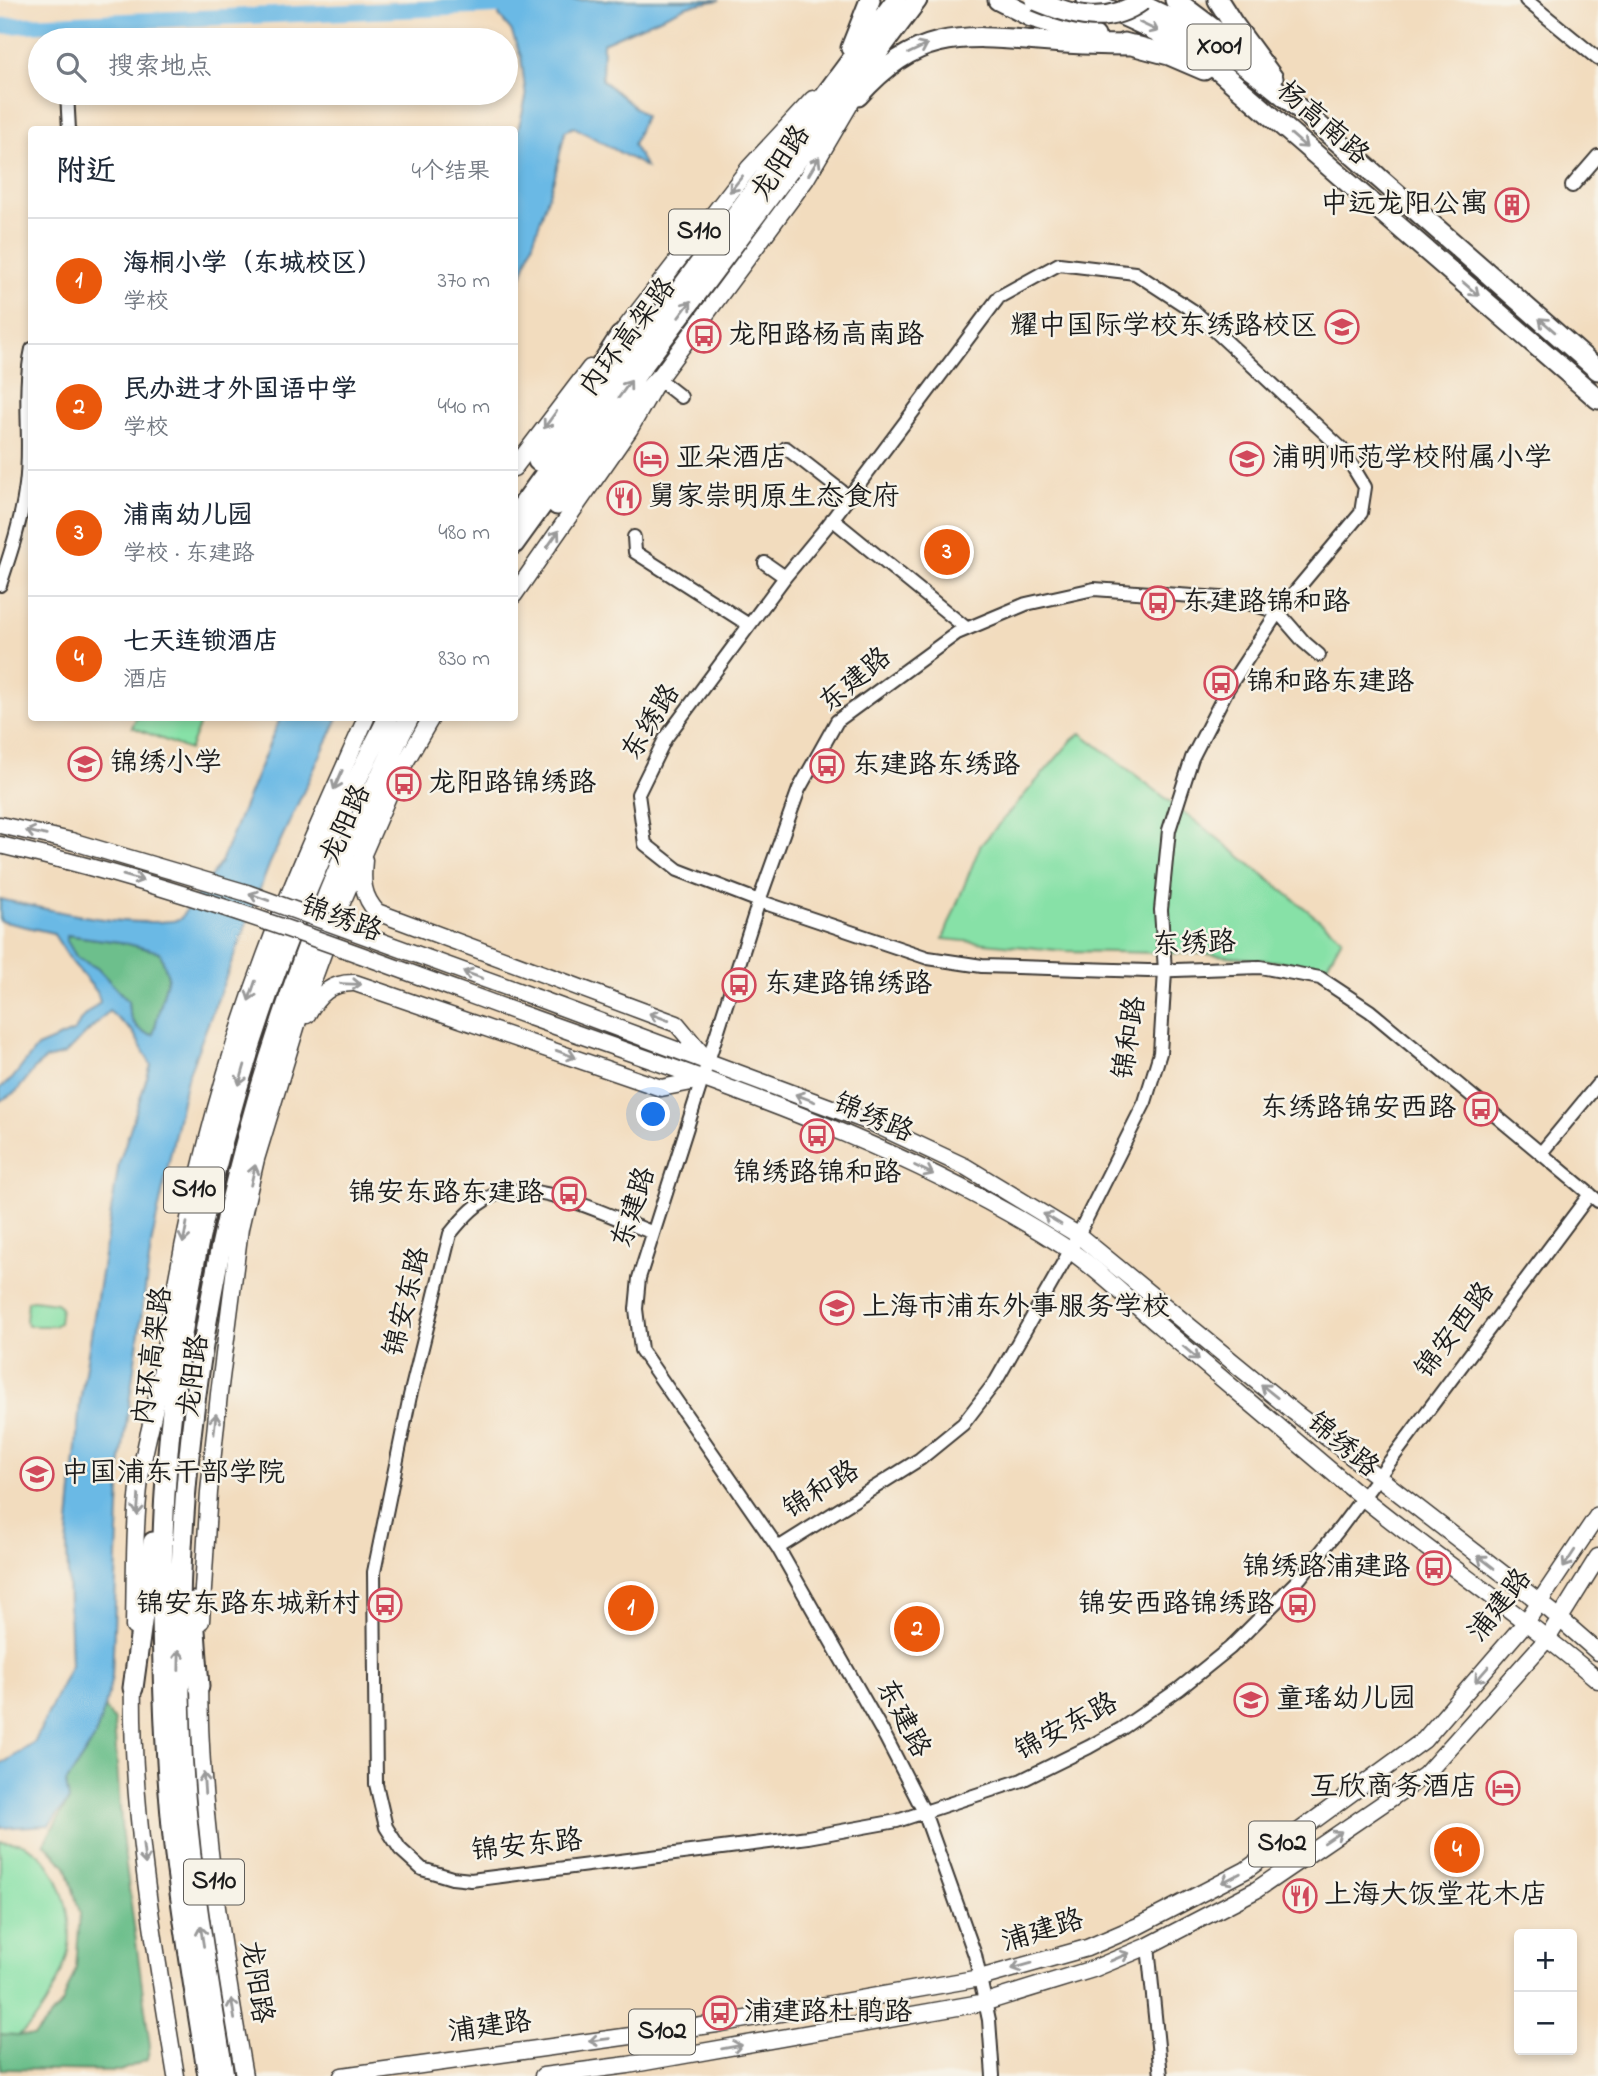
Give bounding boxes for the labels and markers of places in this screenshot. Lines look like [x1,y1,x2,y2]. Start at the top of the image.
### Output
place label: 中远龙阳公寓 [1320,185,1488,226]
building icon: 中远龙阳公寓 [1493,186,1531,224]
place label: 耀中国际学校东绣路校区 [1010,307,1318,348]
school or university icon: 耀中国际学校东绣路校区 [1323,308,1361,346]
place label: 龙阳路杨高南路 [728,316,924,357]
bus stop icon: 龙阳路杨高南路 [685,317,723,355]
place label: 亚朵酒店 [676,439,788,480]
place label: 浦明师范学校附属小学 [1272,439,1552,480]
hotel icon: 亚朵酒店 [632,440,670,478]
school or university icon: 浦明师范学校附属小学 [1228,440,1266,478]
place label: 舅家崇明原生态食府 [648,478,900,519]
restaurant icon: 舅家崇明原生态食府 [605,479,643,517]
pin: 3 [924,526,970,578]
place label: 东建路锦和路 [1182,583,1350,624]
bus stop icon: 东建路锦和路 [1139,584,1177,622]
place label: 锦和路东建路 [1246,663,1414,704]
bus stop icon: 锦和路东建路 [1202,664,1240,702]
place label: 锦绣小学 [110,744,222,785]
school or university icon: 锦绣小学 [66,745,104,783]
place label: 东建路东绣路 [852,746,1020,787]
bus stop icon: 东建路东绣路 [808,747,846,785]
place label: 龙阳路锦绣路 [428,764,596,805]
bus stop icon: 龙阳路锦绣路 [385,765,423,803]
place label: 东建路锦绣路 [764,965,932,1006]
bus stop icon: 东建路锦绣路 [720,966,758,1004]
place label: 东绣路锦安西路 [1260,1089,1456,1130]
bus stop icon: 东绣路锦安西路 [1462,1090,1500,1128]
bus stop icon: 锦绣路锦和路 [798,1117,836,1155]
place label: 锦绣路锦和路 [733,1154,901,1195]
place label: 锦安东路东建路 [348,1174,544,1215]
bus stop icon: 锦安东路东建路 [550,1175,588,1213]
place label: 上海市浦东外事服务学校 [862,1288,1170,1329]
school or university icon: 上海市浦东外事服务学校 [818,1289,856,1327]
place label: 中国浦东干部学院 [61,1454,285,1495]
school or university icon: 中国浦东干部学院 [18,1455,56,1493]
place label: 锦绣路浦建路 [1242,1548,1410,1589]
bus stop icon: 锦绣路浦建路 [1415,1549,1453,1587]
pin: 1 [608,1582,654,1634]
place label: 锦安东路东城新村 [136,1585,360,1626]
place label: 锦安西路锦绣路 [1078,1585,1274,1626]
bus stop icon: 锦安东路东城新村 [366,1586,404,1624]
bus stop icon: 锦安西路锦绣路 [1279,1586,1317,1624]
pin: 2 [894,1603,940,1655]
place label: 童瑶幼儿园 [1276,1680,1416,1721]
school or university icon: 童瑶幼儿园 [1232,1681,1270,1719]
place label: 互欣商务酒店 [1310,1768,1478,1809]
hotel icon: 互欣商务酒店 [1484,1769,1522,1807]
pin: 4 [1434,1824,1480,1876]
place label: 上海大饭堂花木店 [1324,1876,1548,1917]
restaurant icon: 上海大饭堂花木店 [1281,1877,1319,1915]
place label: 浦建路杜鹃路 [744,1993,912,2034]
bus stop icon: 浦建路杜鹃路 [701,1994,739,2032]

